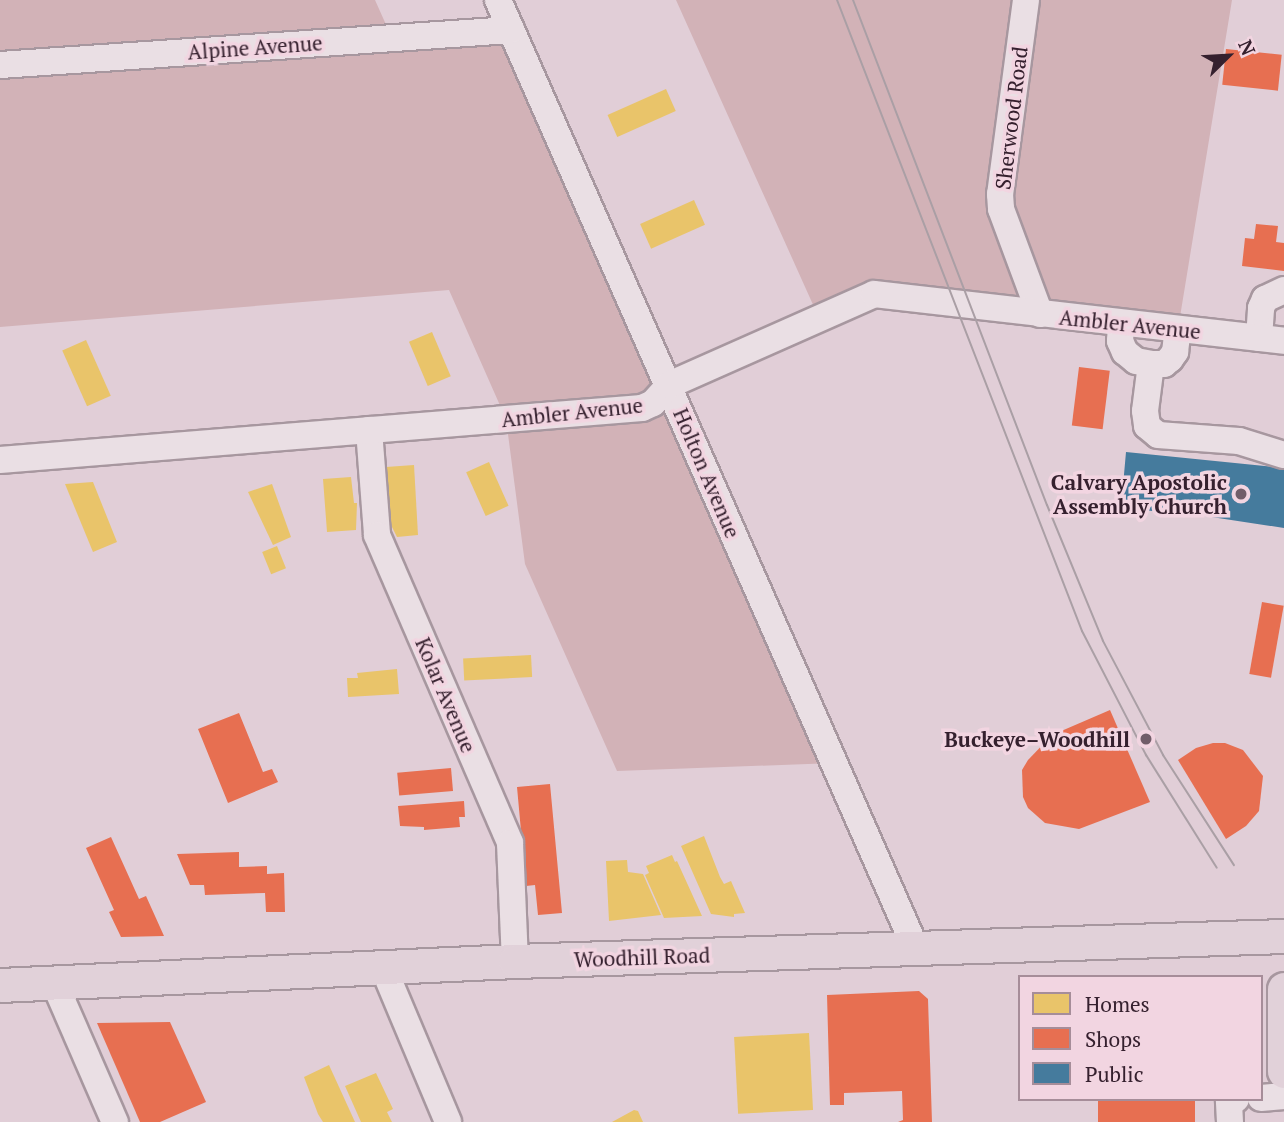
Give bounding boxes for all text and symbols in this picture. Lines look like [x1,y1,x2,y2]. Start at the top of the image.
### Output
north arrow [1193,21,1263,91]
street label: Alpine Avenue [186,30,324,64]
text: N [1233,36,1262,59]
street label: Sherwood Road [990,45,1032,191]
street label: Ambler Avenue [1058,304,1202,344]
street label: Ambler Avenue [500,392,644,432]
street label: Holton Avenue [668,404,746,542]
place label: Calvary Apostolic Assembly Church [1051,469,1227,519]
marker: Calvary Apostolic Assembly Church [1233,486,1249,502]
street label: Kolar Avenue [410,633,482,757]
place label: Buckeye–Woodhill [944,726,1130,752]
marker: Buckeye–Woodhill [1136,729,1156,749]
street label: Woodhill Road [573,942,711,972]
legend [1018,975,1263,1101]
text: Homes [1085,990,1150,1018]
text: Shops [1085,1025,1141,1053]
text: Public [1085,1060,1143,1088]

